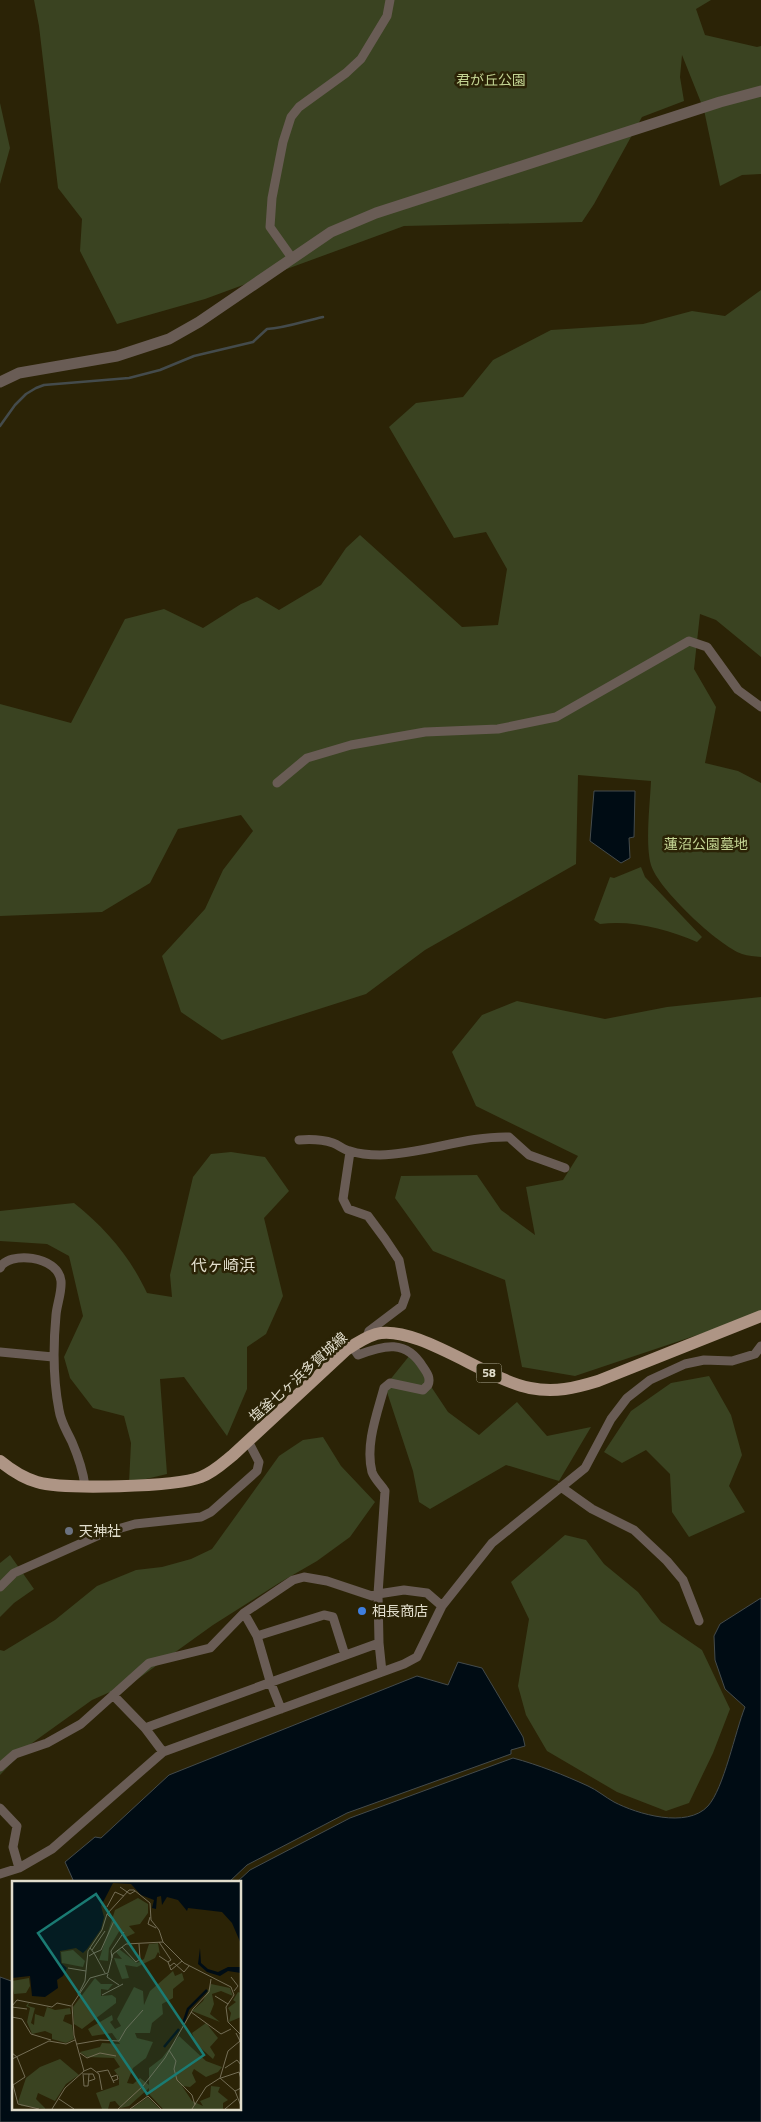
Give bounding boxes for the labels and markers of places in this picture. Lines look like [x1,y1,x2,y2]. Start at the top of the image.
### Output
place label: 天神社 [79,1520,121,1541]
marker: 天神社 [63,1525,75,1537]
place label: 相長商店 [372,1600,428,1621]
marker: 相長商店 [356,1605,368,1617]

